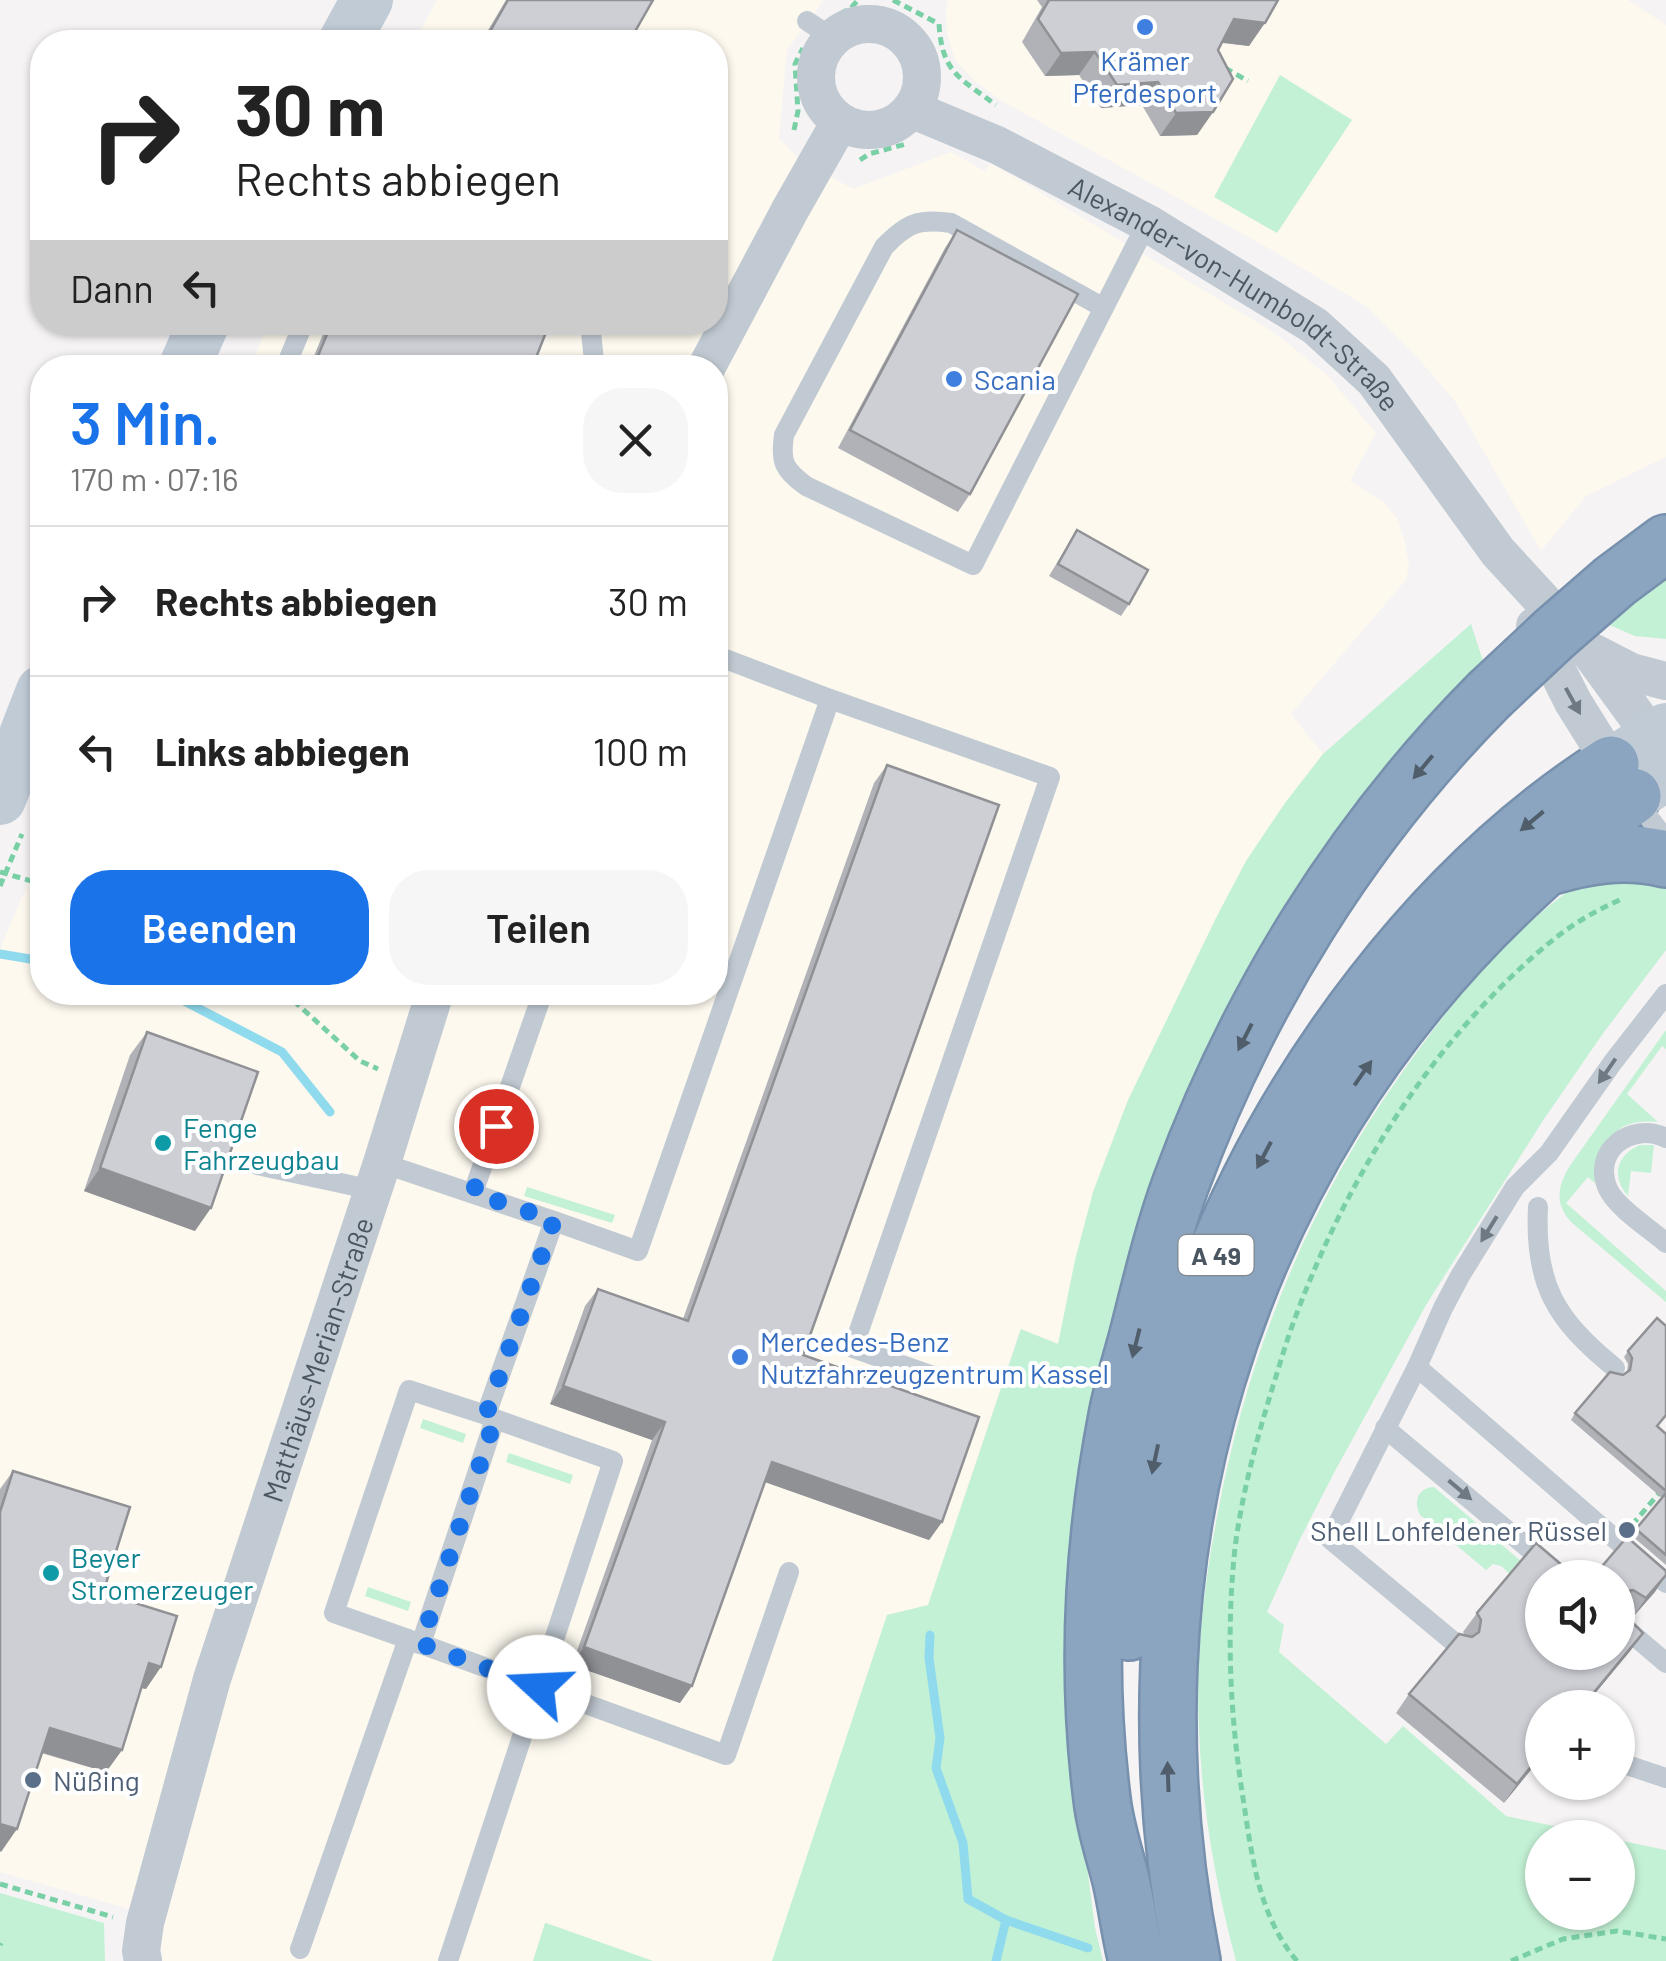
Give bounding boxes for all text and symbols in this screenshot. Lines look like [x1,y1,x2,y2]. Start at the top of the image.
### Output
marker: Krämer Pferdesport [1134,16,1156,38]
place label: Krämer Pferdesport [1073,43,1217,109]
text: 30 m [235,66,385,150]
icon: right [70,70,200,200]
text: Rechts abbiegen [235,151,561,205]
street label: Alexander-von-Humboldt-Straße [1063,168,1408,417]
icon: left [174,260,229,315]
text: Dann [70,265,154,311]
place label: Scania [974,362,1056,396]
marker: Scania [943,368,965,390]
text: 3 Min. [70,385,220,457]
button: close [583,388,688,493]
text: 170 m · 07:16 [70,459,239,497]
icon: right [70,574,125,629]
text: Rechts abbiegen [155,578,437,624]
text: 30 m [608,578,688,624]
one-way arrow [1565,687,1582,716]
icon: left [70,724,125,779]
text: Links abbiegen [155,728,410,774]
text: 100 m [593,728,688,774]
one-way arrow [1412,754,1434,779]
one-way arrow [1519,810,1544,831]
button: Beenden [70,870,369,985]
button: Teilen [389,870,688,985]
one-way arrow [1236,1023,1253,1052]
one-way arrow [1598,1058,1617,1084]
one-way arrow [1353,1060,1372,1087]
pin [454,1084,539,1169]
icon: arrive [469,1099,524,1154]
place label: Fenge Fahrzeugbau [183,1110,340,1176]
marker: Fenge Fahrzeugbau [152,1132,174,1154]
one-way arrow [1256,1140,1273,1169]
street label: Matthäus-Merian-Straße [255,1213,380,1506]
one-way arrow [1481,1215,1499,1242]
road number: A 49 [1178,1235,1254,1275]
place label: Mercedes-Benz Nutzfahrzeugzentrum Kassel [760,1324,1109,1390]
one-way arrow [1128,1328,1143,1359]
marker: Mercedes-Benz Nutzfahrzeugzentrum Kassel [729,1346,751,1368]
one-way arrow [1147,1444,1162,1475]
one-way arrow [1447,1479,1472,1501]
place label: Shell Lohfeldener Rüssel [1310,1513,1607,1547]
marker: Shell Lohfeldener Rüssel [1616,1519,1638,1541]
place label: Beyer Stromerzeuger [71,1540,254,1606]
map controls [1525,1560,1635,1930]
button: sound [1525,1560,1635,1670]
marker: Beyer Stromerzeuger [40,1562,62,1584]
position arrow [487,1635,591,1739]
button: + [1525,1690,1635,1800]
one-way arrow [1160,1760,1176,1792]
place label: Nüßing [53,1763,140,1797]
marker: Nüßing [22,1769,44,1791]
button: − [1525,1820,1635,1930]

